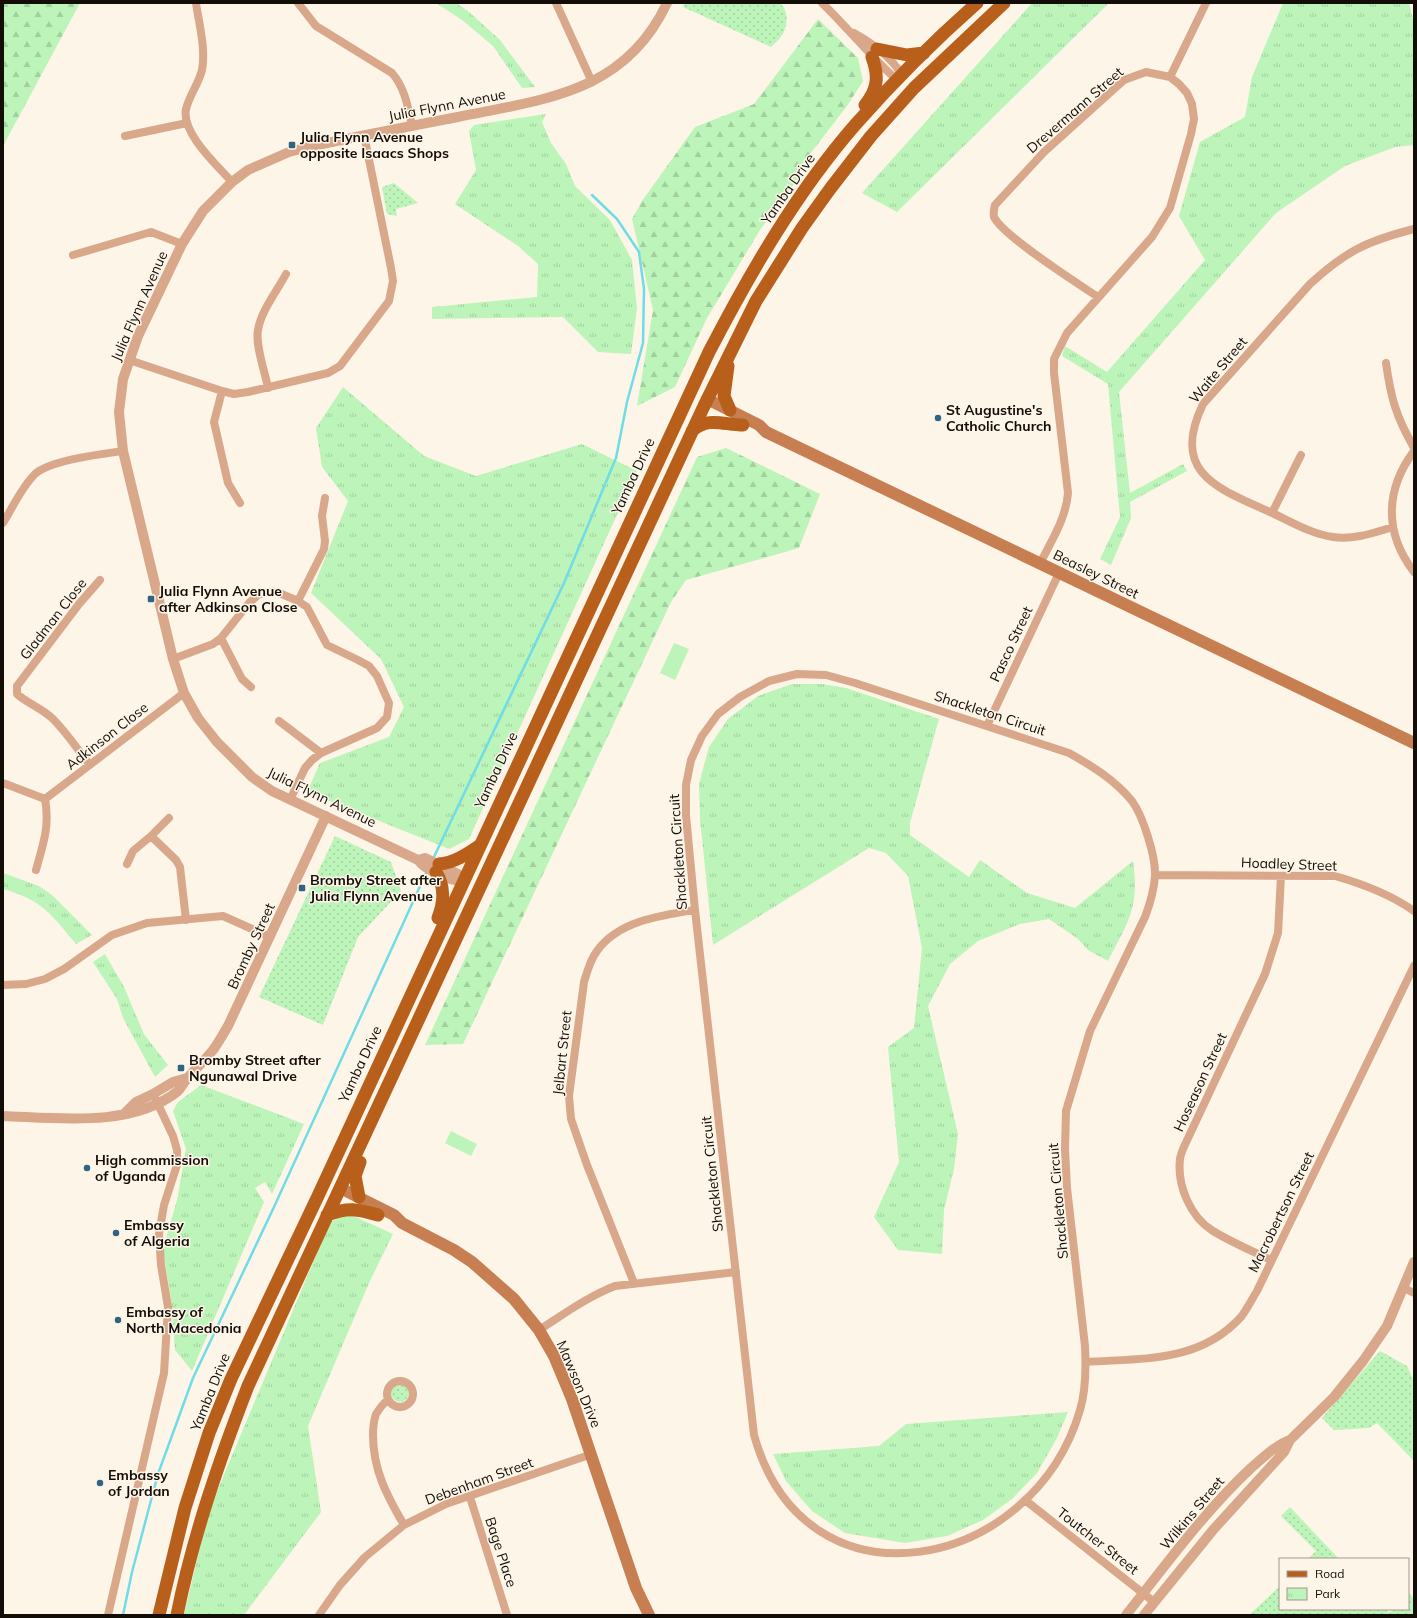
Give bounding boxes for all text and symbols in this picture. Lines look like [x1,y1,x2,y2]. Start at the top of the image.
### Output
street label: Drevermann Street [1023,63,1127,157]
street label: Julia Flynn Avenue [387,85,507,125]
place label: Julia Flynn Avenue opposite Isaacs Shops [300,128,449,162]
marker: Julia Flynn Avenue opposite Isaacs Shops [287,140,297,150]
street label: Yamba Drive [756,150,819,229]
street label: Julia Flynn Avenue [107,248,171,364]
street label: Waite Street [1185,333,1251,407]
place label: St Augustine's Catholic Church [946,401,1052,435]
marker: St Augustine's Catholic Church [933,413,943,423]
street label: Yamba Drive [607,435,659,518]
street label: Beasley Street [1050,545,1142,603]
street label: Gladman Close [16,575,90,663]
place label: Julia Flynn Avenue after Adkinson Close [159,582,298,616]
marker: Julia Flynn Avenue after Adkinson Close [146,594,156,604]
street label: Pasco Street [986,603,1036,685]
street label: Shackleton Circuit [932,686,1048,740]
street label: Adkinson Close [62,698,152,774]
street label: Yamba Drive [470,729,522,812]
street label: Julia Flynn Avenue [265,763,379,831]
street label: Shackleton Circuit [665,793,691,911]
street label: Hoadley Street [1241,853,1337,875]
place label: Bromby Street after Julia Flynn Avenue [310,871,442,905]
marker: Bromby Street after Julia Flynn Avenue [297,883,307,893]
street label: Bromby Street [223,900,279,992]
street label: Jelbart Street [549,1010,575,1096]
street label: Yamba Drive [334,1023,386,1106]
street label: Hoseason Street [1169,1030,1231,1134]
place label: Bromby Street after Ngunawal Drive [189,1051,321,1085]
marker: Bromby Street after Ngunawal Drive [176,1063,186,1073]
street label: Shackleton Circuit [697,1115,727,1233]
street label: Shackleton Circuit [1044,1142,1072,1260]
street label: Macrobertson Street [1244,1149,1318,1275]
place label: High commission of Uganda [95,1151,209,1185]
marker: High commission of Uganda [82,1163,92,1173]
place label: Embassy of Algeria [124,1216,190,1250]
marker: Embassy of Algeria [111,1228,121,1238]
place label: Embassy of North Macedonia [126,1303,242,1337]
marker: Embassy of North Macedonia [113,1315,123,1325]
street label: Mawson Drive [553,1338,605,1430]
street label: Yamba Drive [186,1350,234,1435]
street label: Debenham Street [423,1453,536,1509]
place label: Embassy of Jordan [108,1466,170,1500]
street label: Wilkins Street [1156,1473,1228,1553]
marker: Embassy of Jordan [95,1478,105,1488]
street label: Toutcher Street [1054,1504,1142,1578]
street label: Bage Place [481,1515,521,1589]
legend [1279,1558,1409,1610]
text: Road [1315,1566,1344,1581]
text: Park [1315,1586,1341,1601]

